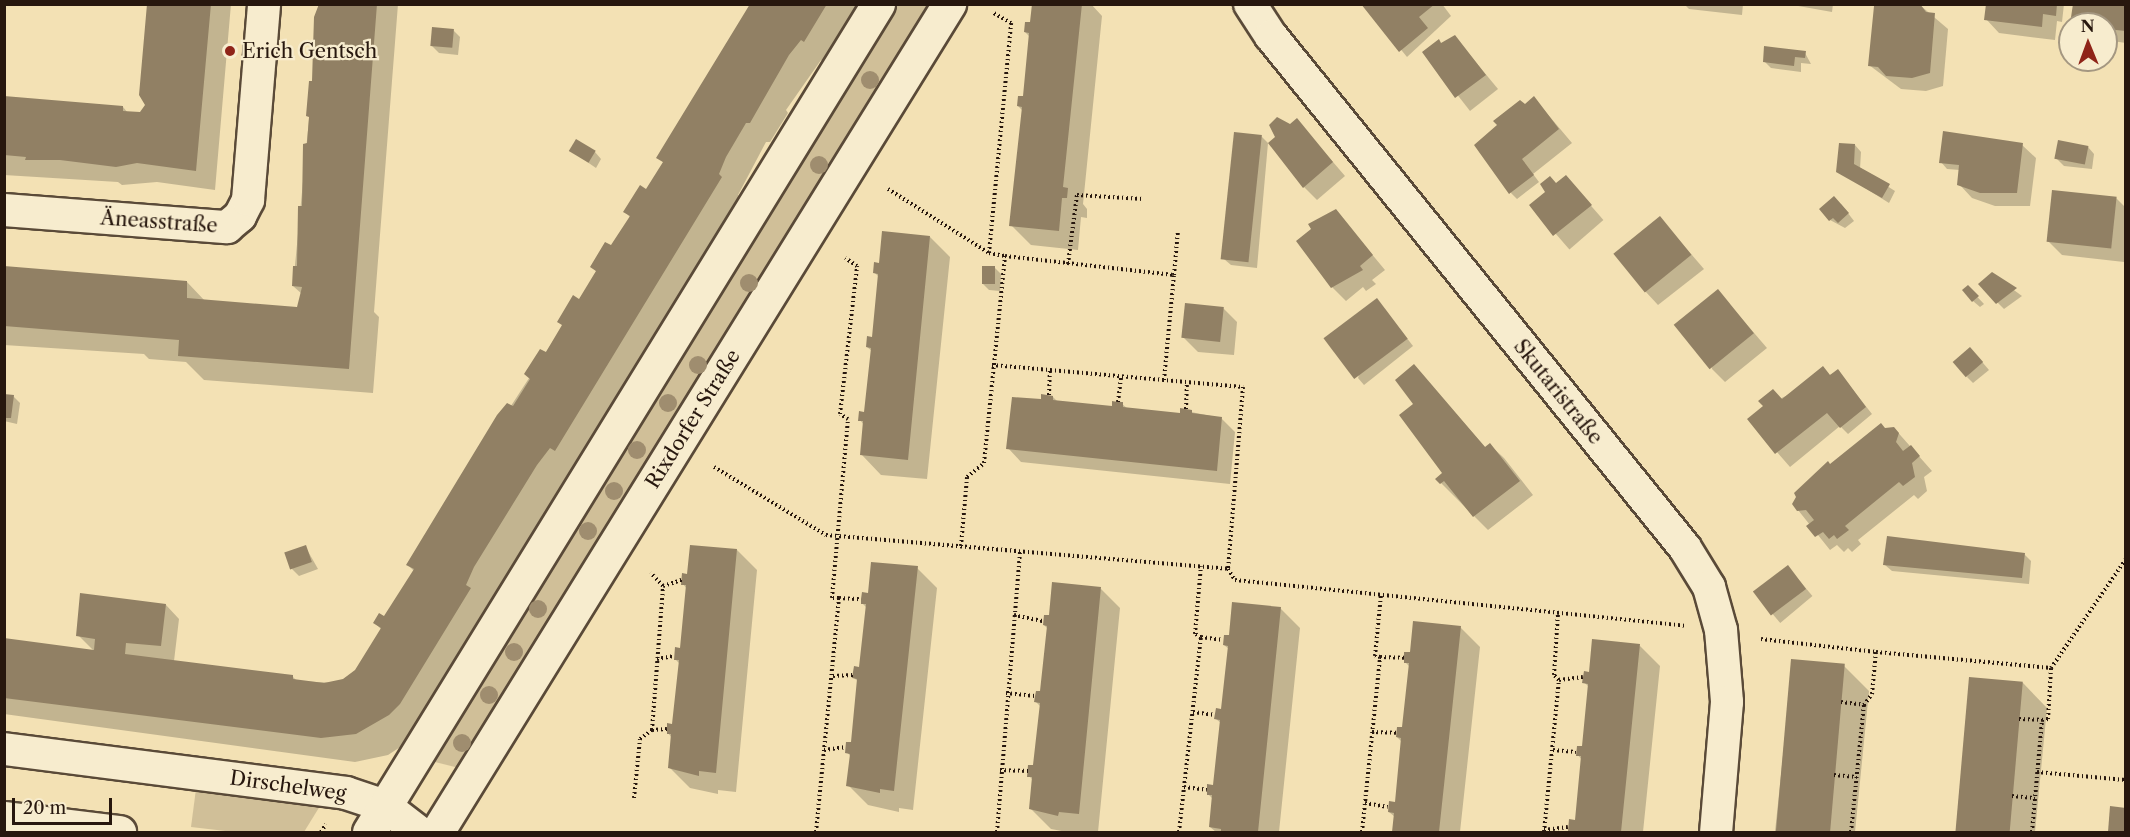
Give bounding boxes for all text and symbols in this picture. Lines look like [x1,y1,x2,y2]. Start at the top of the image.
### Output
north arrow [2058,12,2118,72]
text: N [2081,16,2095,36]
place label: Erich Gentsch [242,39,377,63]
marker: Erich Gentsch [223,44,237,58]
street label: Äneasstraße [100,206,218,238]
street label: Skutaristraße [1509,335,1607,449]
street label: Rixdorfer Straße [641,345,745,493]
street label: Dirschelweg [228,766,348,806]
scale bar [15,786,116,824]
text: 20 m [23,797,66,819]

